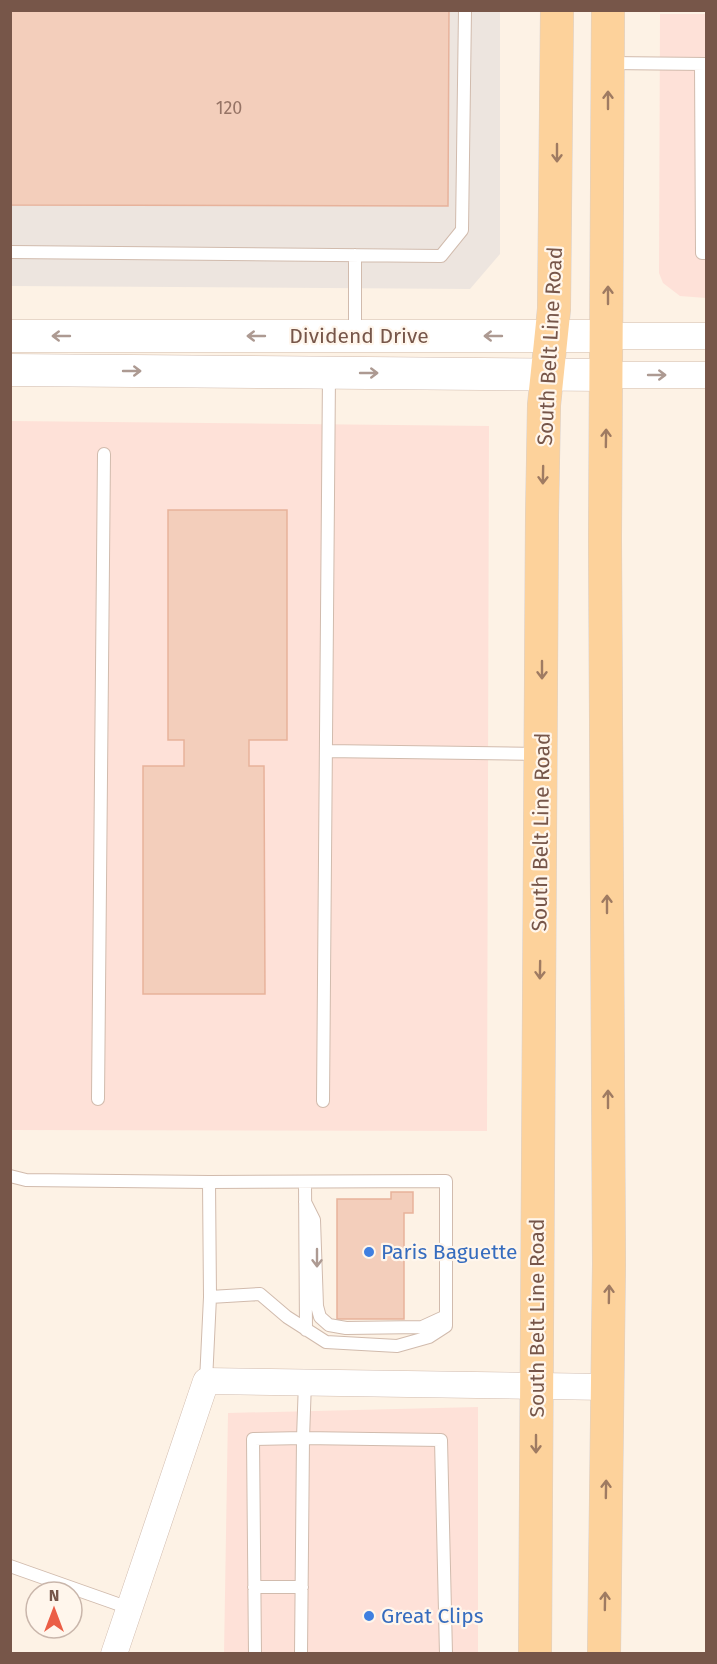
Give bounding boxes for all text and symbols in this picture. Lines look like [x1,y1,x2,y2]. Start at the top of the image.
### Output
one-way arrow [602,91,614,111]
house number: 120 [216,97,242,119]
one-way arrow [551,142,563,162]
street label: South Belt Line Road [532,246,568,446]
one-way arrow [602,286,614,306]
street label: Dividend Drive [289,323,429,349]
one-way arrow [51,330,71,342]
one-way arrow [246,330,266,342]
one-way arrow [483,330,503,342]
one-way arrow [121,365,141,377]
one-way arrow [358,367,378,379]
one-way arrow [646,369,666,381]
one-way arrow [600,429,612,449]
one-way arrow [537,464,549,484]
one-way arrow [536,659,548,679]
street label: South Belt Line Road [526,732,556,932]
one-way arrow [601,895,613,915]
one-way arrow [534,959,545,979]
one-way arrow [602,1090,614,1110]
street label: South Belt Line Road [524,1218,550,1418]
place label: Paris Baguette [381,1239,518,1265]
marker: Paris Baguette [362,1245,376,1259]
one-way arrow [311,1248,323,1268]
one-way arrow [603,1285,615,1305]
one-way arrow [530,1434,542,1454]
one-way arrow [600,1480,612,1500]
north arrow [24,1580,84,1640]
text: N [49,1586,59,1605]
one-way arrow [599,1591,611,1611]
place label: Great Clips [381,1603,484,1629]
marker: Great Clips [362,1609,376,1623]

